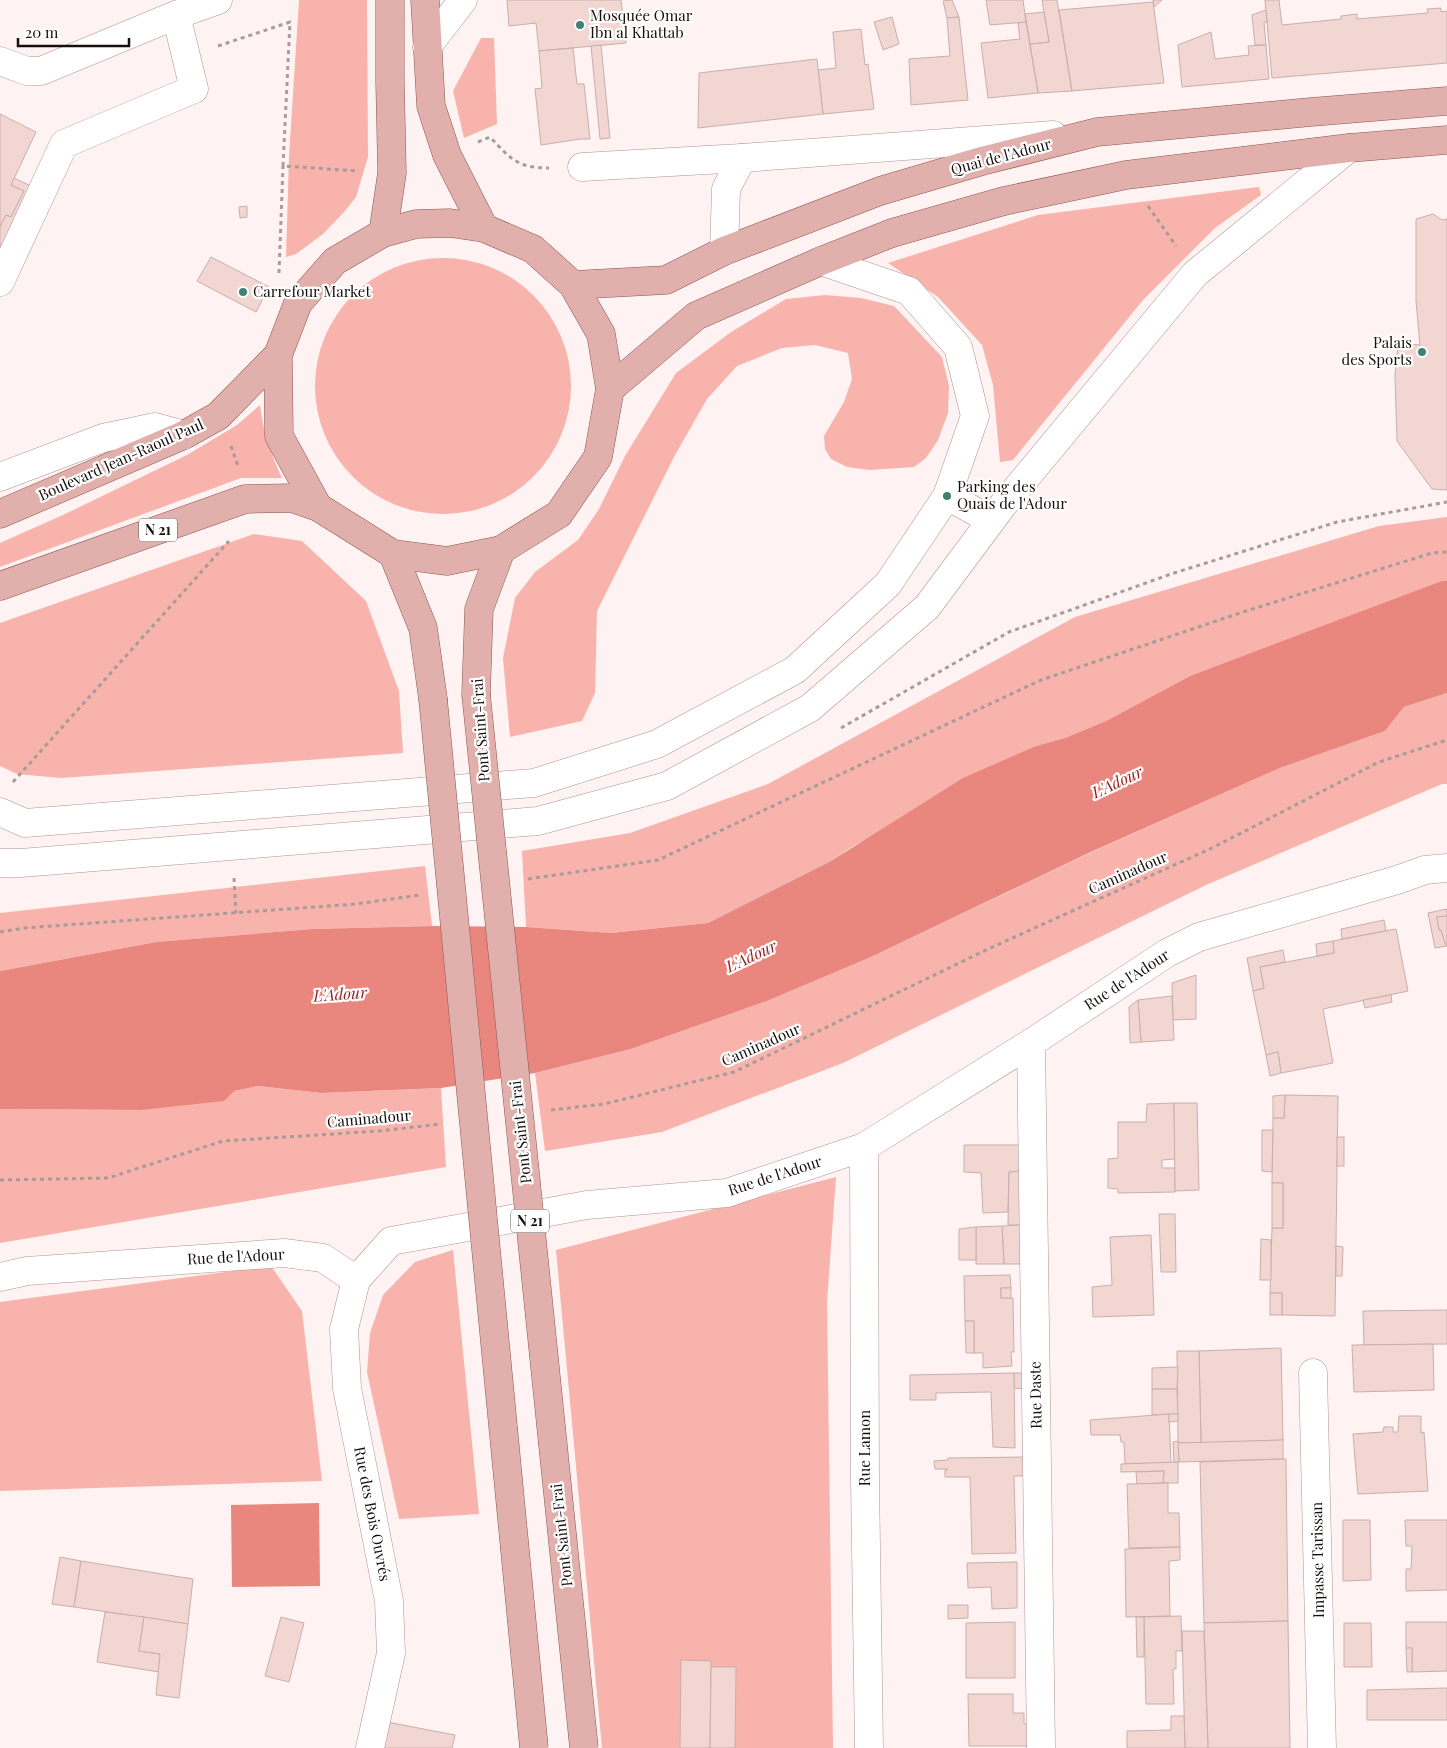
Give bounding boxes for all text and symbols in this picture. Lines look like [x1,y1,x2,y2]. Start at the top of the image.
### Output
place label: Mosquée Omar Ibn al Khattab [590,5,693,42]
scale bar [18,15,129,47]
marker: Mosquée Omar Ibn al Khattab [574,19,586,31]
text: 20 m [25,22,59,42]
street label: Quai de l'Adour [948,133,1053,179]
place label: Carrefour Market [253,281,371,301]
marker: Carrefour Market [237,286,249,298]
place label: Palais des Sports [1342,332,1412,369]
marker: Palais des Sports [1416,346,1428,358]
street label: Boulevard Jean-Raoul Paul [35,414,206,505]
place label: Parking des Quais de l'Adour [957,476,1067,513]
marker: Parking des Quais de l'Adour [941,490,953,502]
road number: N 21 [139,518,177,542]
street label: Pont Saint-Frai [466,677,494,782]
water label: L'Adour [1087,760,1147,803]
street label: Caminadour [1085,846,1170,898]
water label: L'Adour [721,934,781,977]
street label: Rue de l'Adour [1080,944,1173,1014]
water label: L'Adour [311,981,369,1006]
street label: Caminadour [718,1018,803,1070]
street label: Pont Saint-Frai [505,1079,535,1185]
street label: Caminadour [326,1104,412,1132]
street label: Rue de l'Adour [725,1150,824,1200]
road number: N 21 [511,1210,549,1232]
street label: Rue de l'Adour [187,1243,285,1269]
street label: Rue Daste [1024,1361,1046,1429]
street label: Rue Lamon [854,1410,874,1486]
street label: Rue des Bois Ouvrés [350,1445,396,1583]
street label: Pont Saint-Frai [546,1482,576,1588]
street label: Impasse Tarissan [1306,1502,1328,1618]

